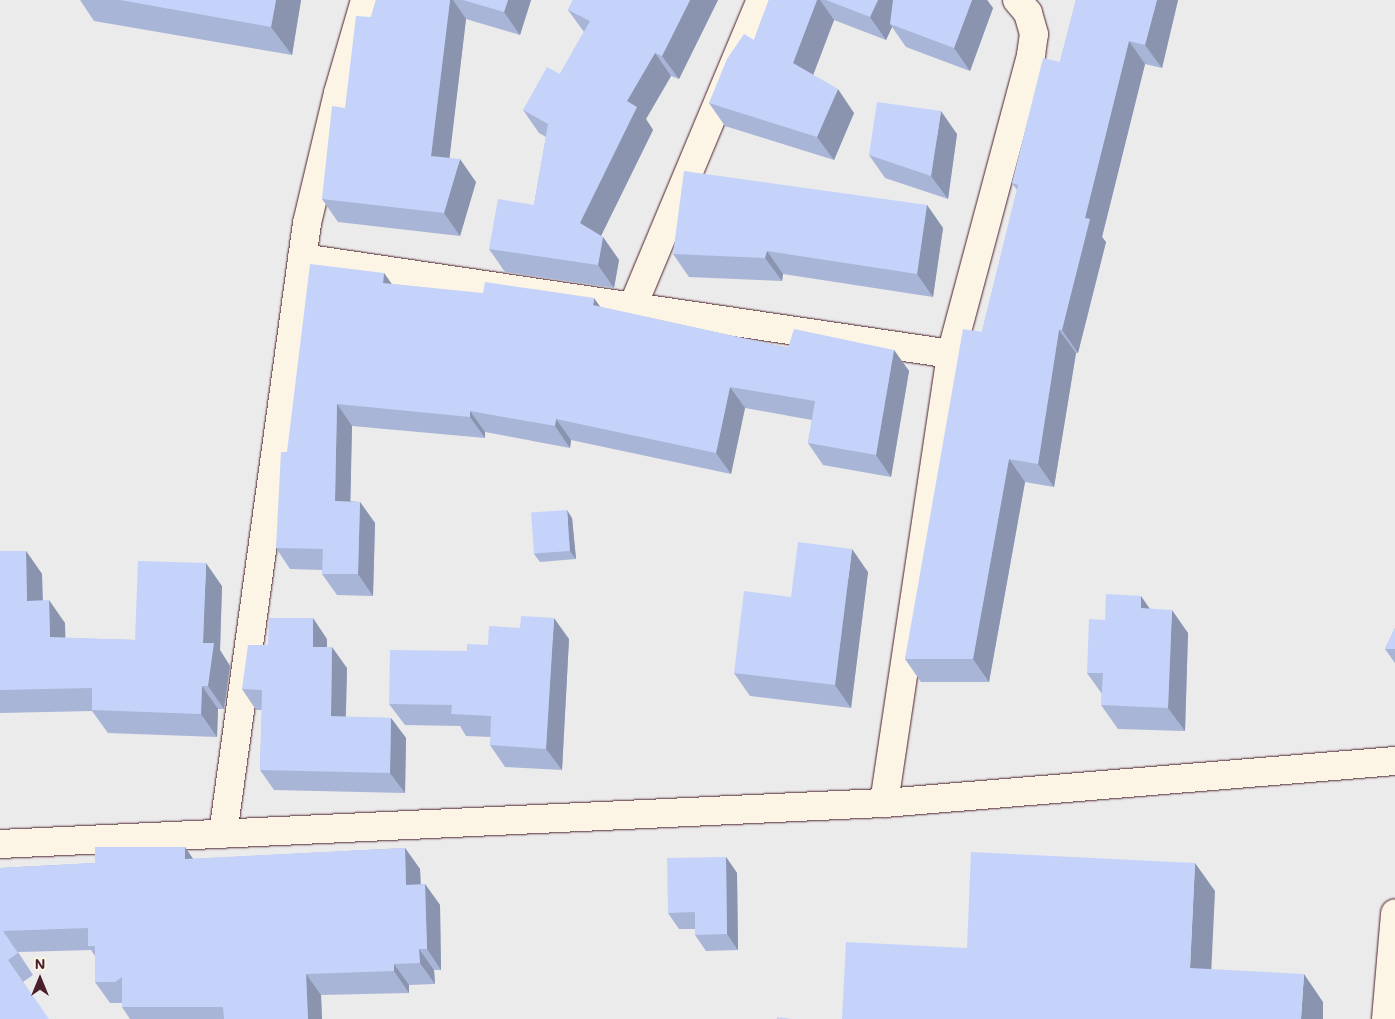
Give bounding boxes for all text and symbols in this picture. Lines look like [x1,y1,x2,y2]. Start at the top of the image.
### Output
north arrow [15,954,65,1004]
text: N [35,954,45,973]

